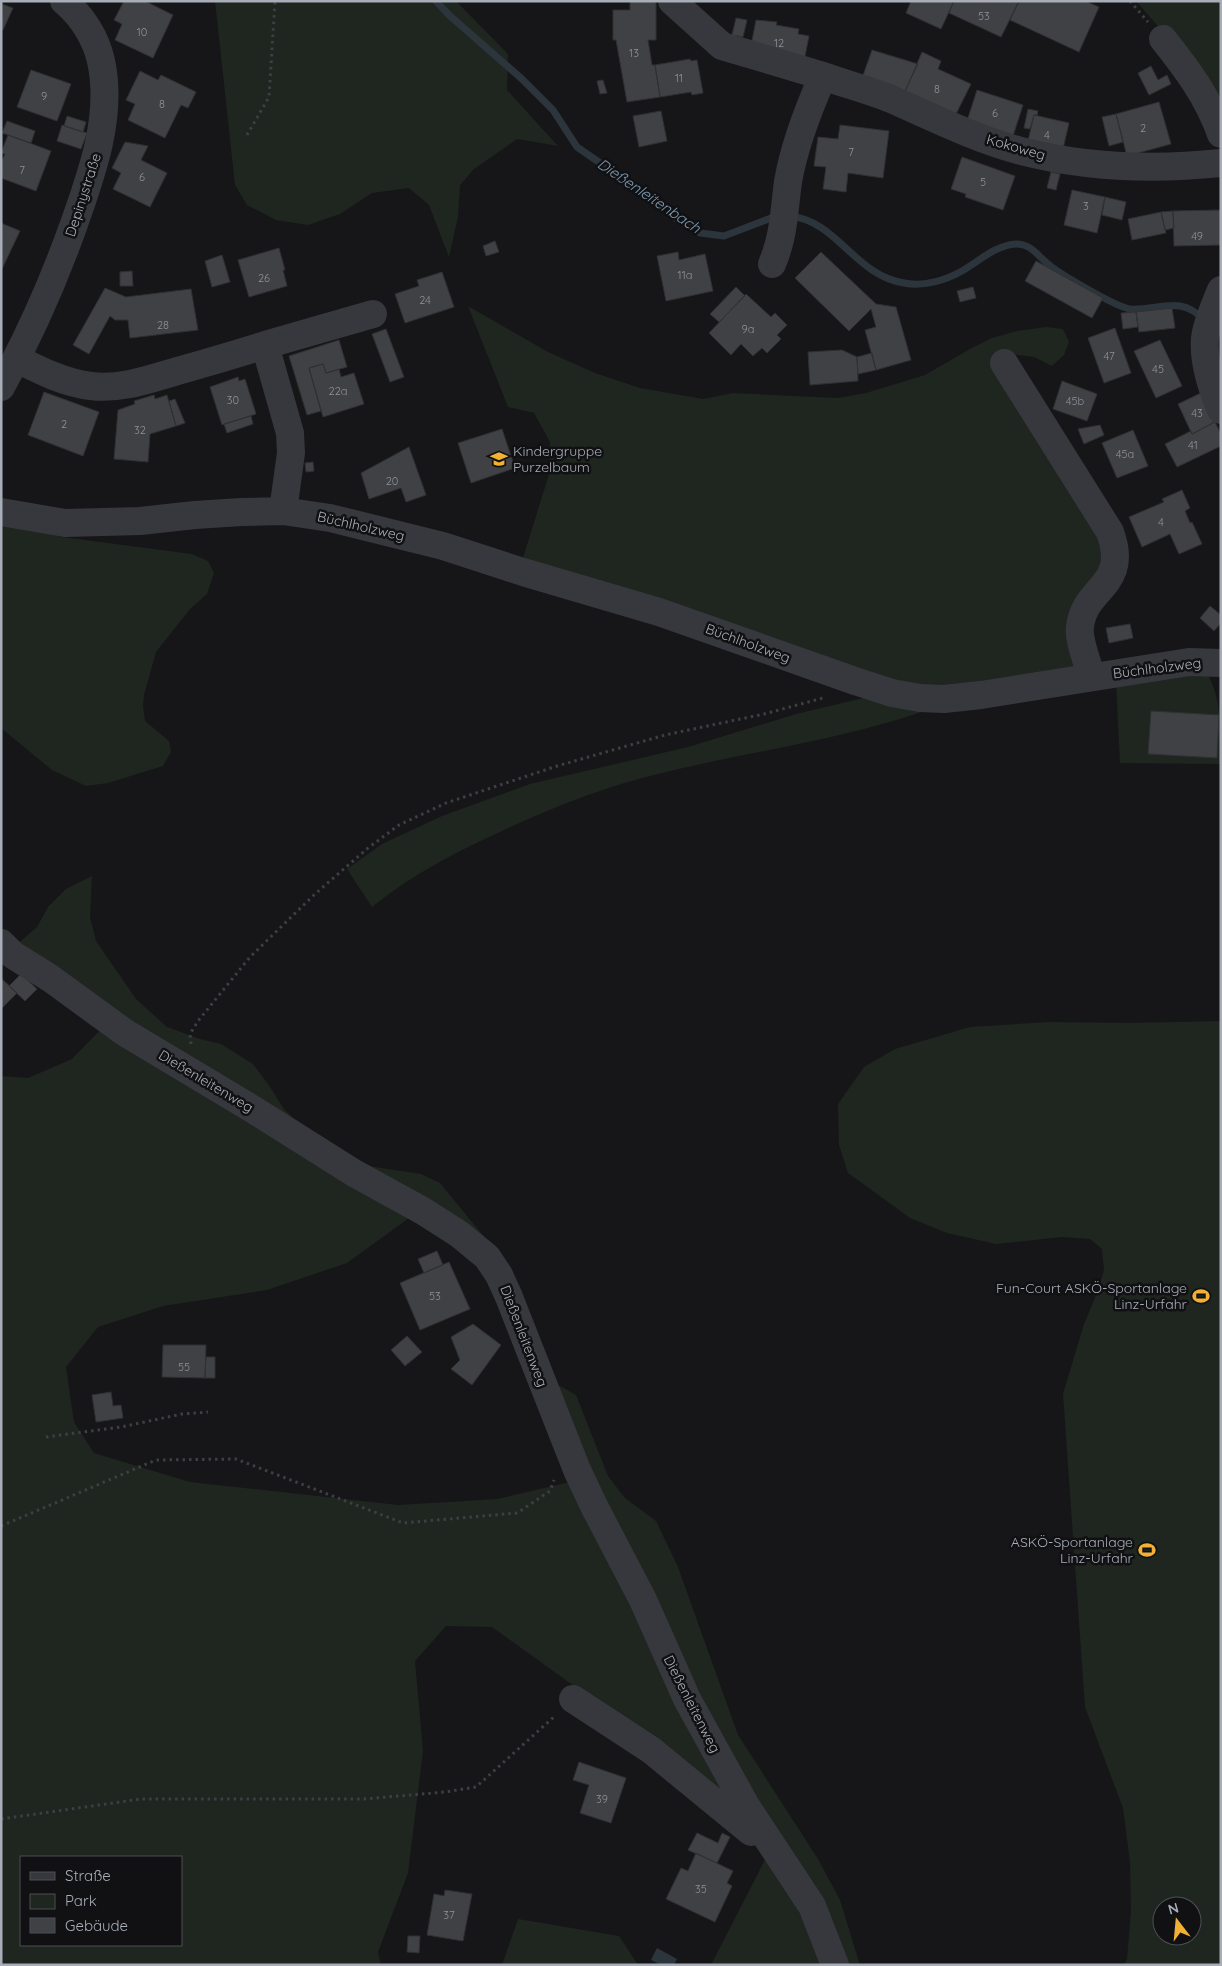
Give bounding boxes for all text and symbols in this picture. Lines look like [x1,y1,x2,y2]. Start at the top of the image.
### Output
house number: 53 [978,9,990,23]
house number: 10 [137,25,147,39]
house number: 12 [774,36,784,50]
house number: 13 [629,46,639,60]
house number: 11 [675,71,683,85]
house number: 8 [934,82,940,96]
house number: 9 [41,89,47,103]
house number: 8 [159,97,165,111]
house number: 6 [992,106,998,120]
house number: 2 [1140,121,1146,135]
house number: 4 [1044,128,1050,142]
street label: Kokoweg [985,130,1047,164]
house number: 7 [848,145,854,159]
street label: Depinystraße [61,151,105,239]
water label: Dießenleitenbach [594,154,705,237]
house number: 7 [19,163,25,177]
house number: 6 [139,170,145,184]
house number: 5 [980,175,986,189]
house number: 3 [1083,199,1089,213]
house number: 49 [1191,229,1203,243]
house number: 11a [678,268,692,282]
house number: 26 [258,271,270,285]
house number: 24 [419,293,431,307]
house number: 28 [157,318,169,332]
house number: 9a [742,322,754,336]
house number: 47 [1103,349,1115,363]
house number: 45 [1152,362,1164,376]
house number: 22a [329,384,347,398]
house number: 30 [227,393,239,407]
house number: 45b [1066,394,1085,408]
house number: 43 [1191,406,1203,420]
house number: 2 [61,417,67,431]
house number: 32 [134,423,146,437]
house number: 41 [1188,438,1198,452]
place label: Kindergruppe Purzelbaum [513,442,602,476]
house number: 45a [1116,447,1134,461]
school or university icon: Kindergruppe Purzelbaum [489,449,509,469]
house number: 20 [386,474,398,488]
street label: Büchlholzweg [316,507,406,545]
house number: 4 [1158,515,1164,529]
street label: Büchlholzweg [703,619,793,667]
street label: Büchlholzweg [1112,654,1202,682]
street label: Dießenleitenweg [155,1046,257,1116]
place label: Fun-Court ASKÖ-Sportanlage Linz-Urfahr [996,1279,1188,1313]
street label: Dießenleitenweg [496,1283,552,1389]
sports icon: Fun-Court ASKÖ-Sportanlage Linz-Urfahr [1191,1286,1211,1306]
house number: 53 [429,1289,441,1303]
house number: 55 [178,1360,190,1374]
place label: ASKÖ-Sportanlage Linz-Urfahr [1011,1533,1134,1567]
sports icon: ASKÖ-Sportanlage Linz-Urfahr [1137,1540,1157,1560]
street label: Dießenleitenweg [660,1652,724,1756]
house number: 39 [596,1792,608,1806]
legend [20,1856,182,1946]
text: Straße [65,1866,111,1885]
house number: 35 [695,1882,707,1896]
text: Park [65,1891,97,1910]
north arrow [1152,1896,1202,1946]
text: N [1166,1898,1181,1919]
house number: 37 [443,1908,455,1922]
text: Gebäude [65,1916,128,1935]

